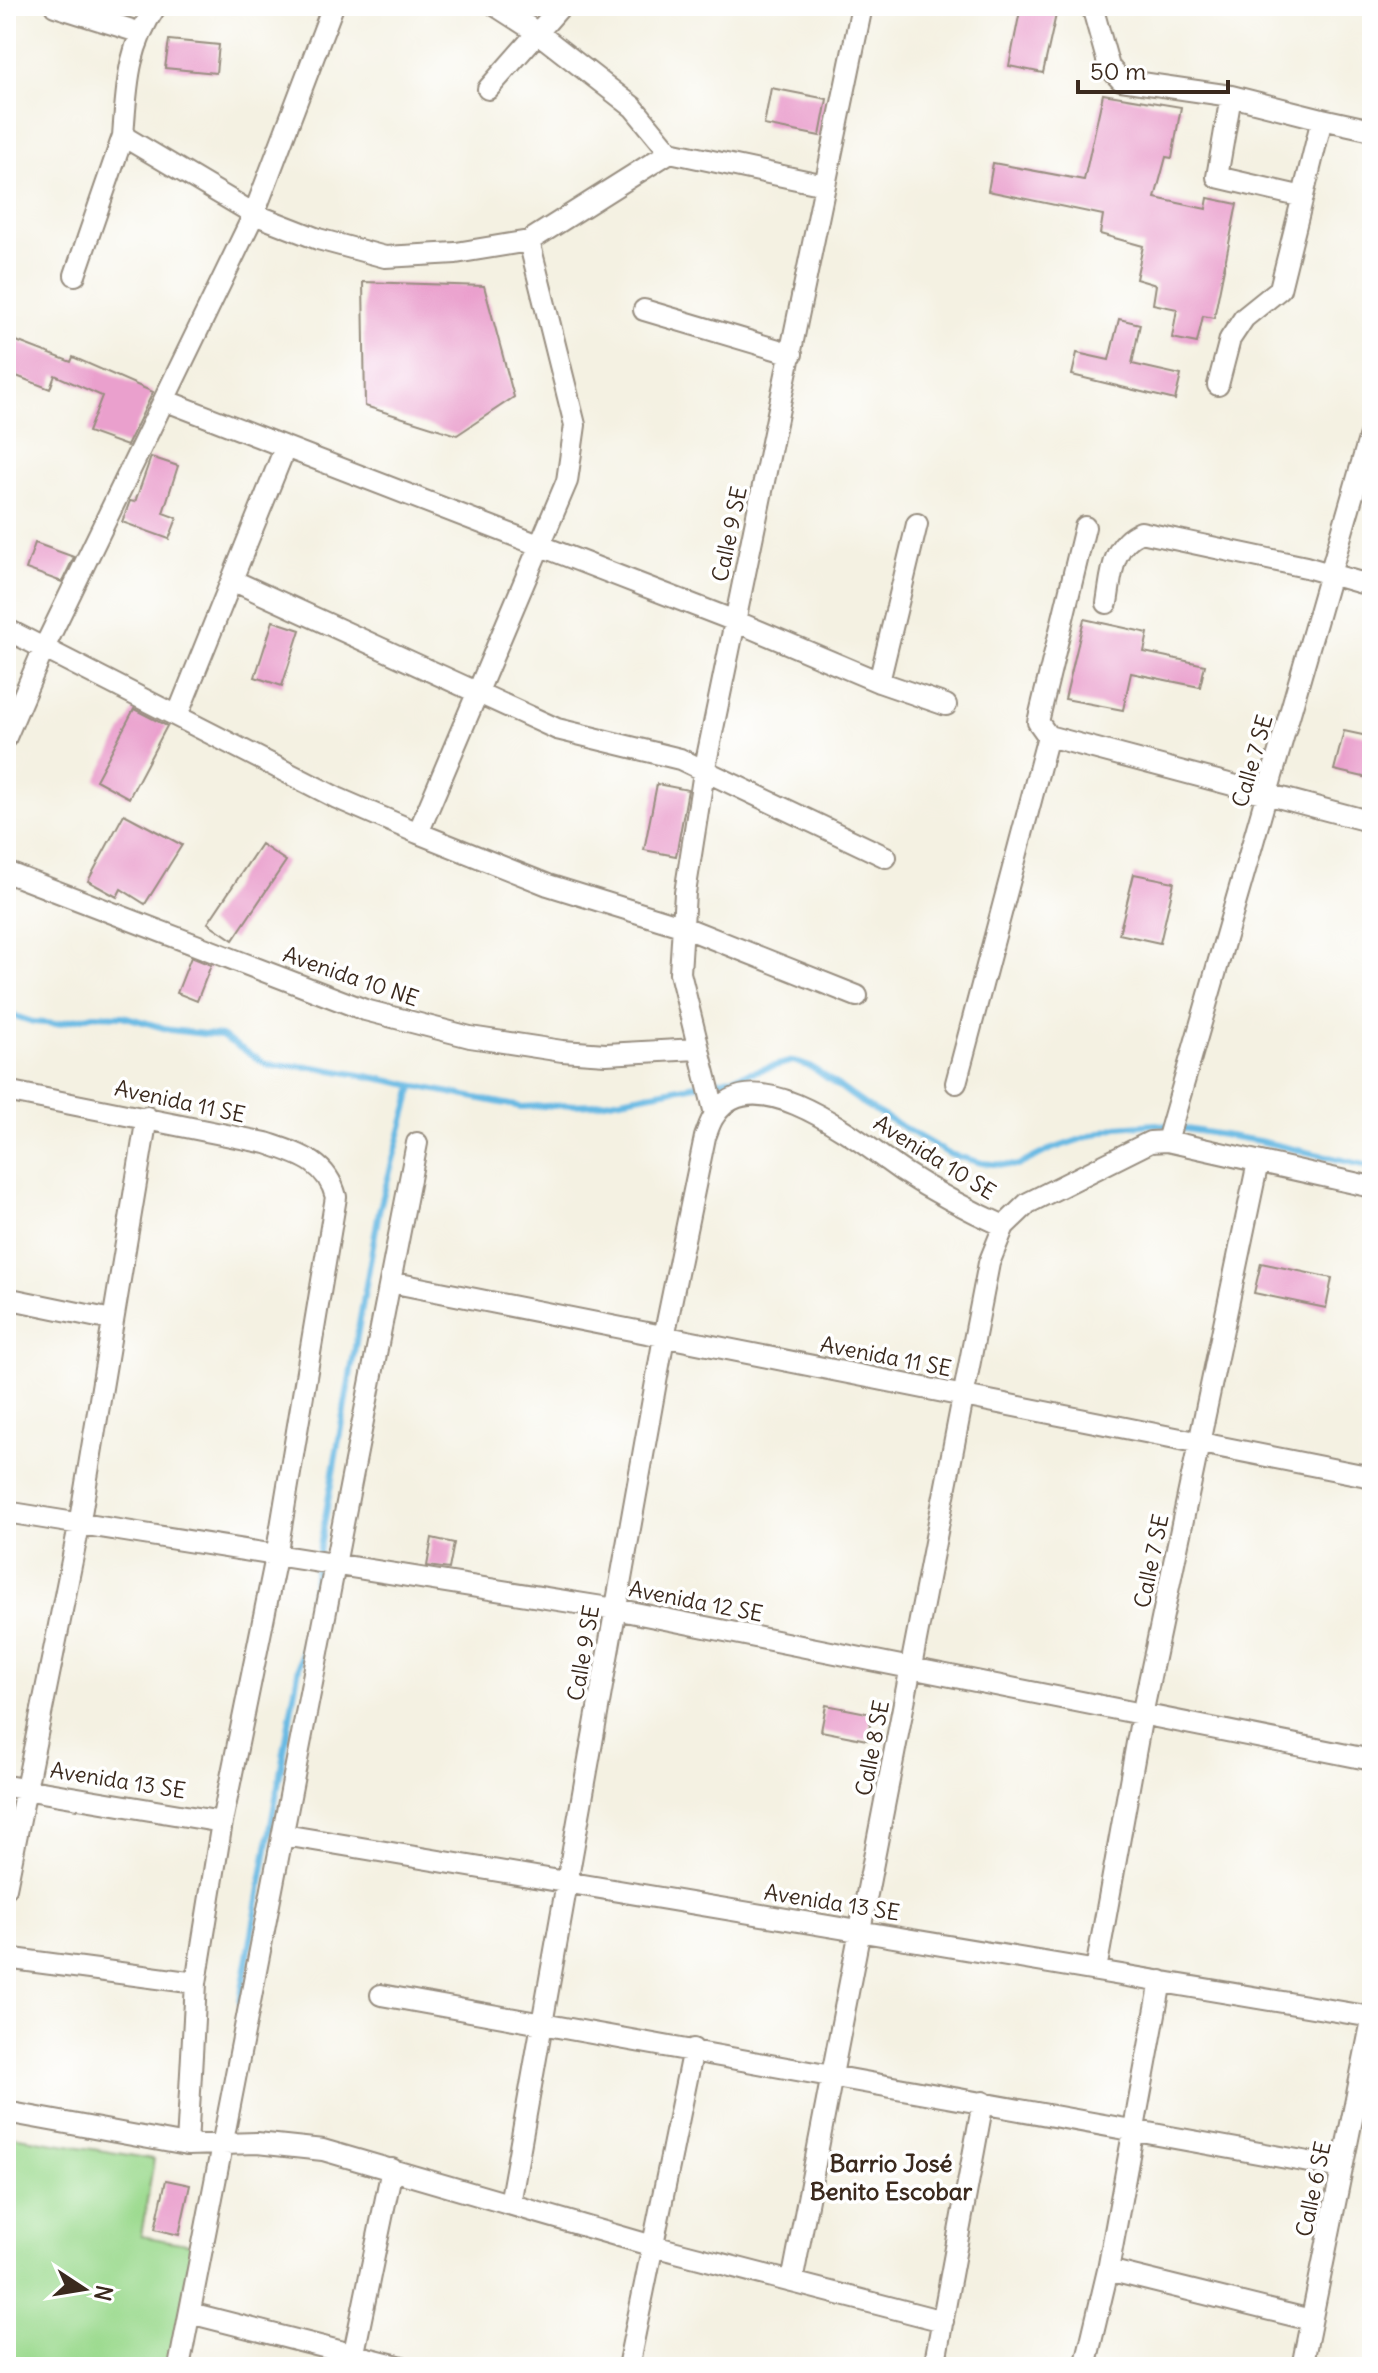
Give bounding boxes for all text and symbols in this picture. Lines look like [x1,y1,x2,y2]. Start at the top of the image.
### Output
scale bar [1078,44,1228,94]
text: 50 m [1090,56,1146,86]
street label: Calle 9 SE [705,484,753,584]
street label: Calle 7 SE [1225,711,1279,811]
street label: Avenida 10 NE [280,940,422,1012]
street label: Avenida 11 SE [112,1074,248,1128]
street label: Avenida 10 SE [869,1108,1001,1206]
street label: Avenida 11 SE [818,1330,954,1382]
street label: Calle 7 SE [1127,1512,1175,1610]
street label: Avenida 12 SE [627,1574,765,1628]
street label: Calle 9 SE [561,1603,605,1703]
street label: Calle 8 SE [849,1698,895,1798]
street label: Avenida 13 SE [48,1755,188,1805]
street label: Avenida 13 SE [762,1877,902,1927]
street label: Calle 6 SE [1289,2139,1337,2239]
district label: Barrio José Benito Escobar [810,2148,972,2206]
north arrow [44,2249,124,2329]
text: N [88,2283,119,2304]

